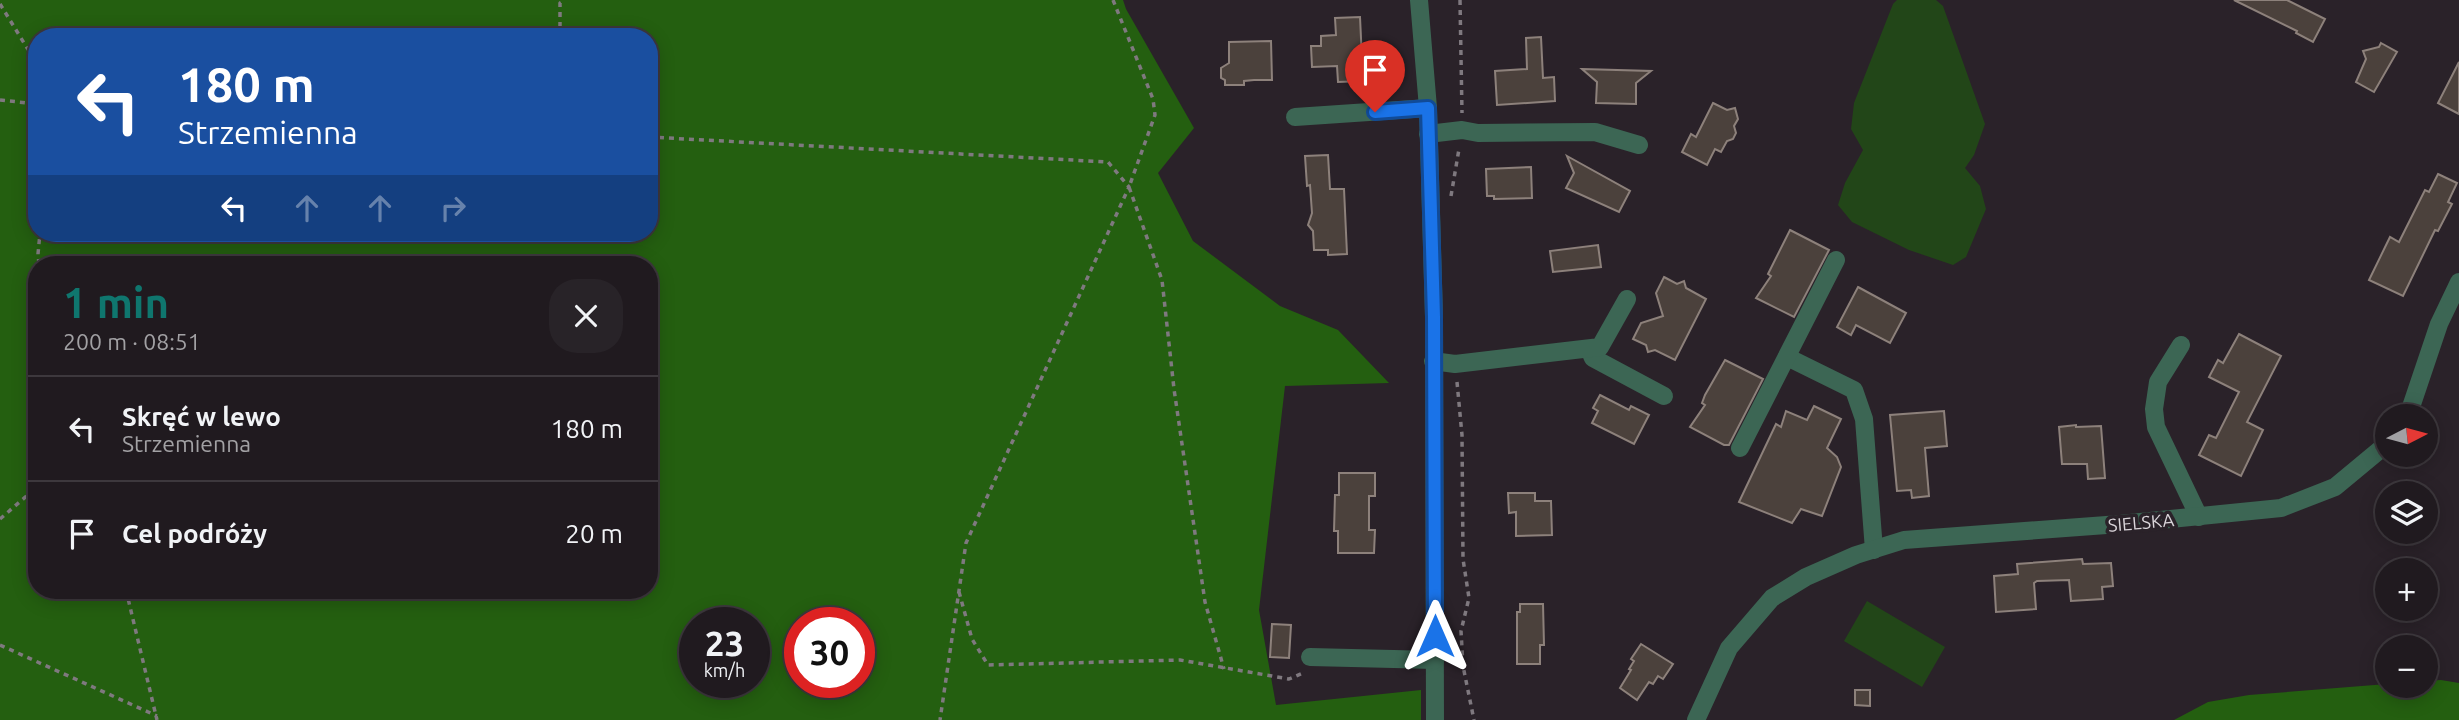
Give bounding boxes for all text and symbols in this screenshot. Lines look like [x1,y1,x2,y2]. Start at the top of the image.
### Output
pin [1345,40,1405,112]
icon: arrive [1356,51,1394,89]
icon: left [63,56,154,147]
text: 180 m [178,56,315,111]
text: Strzemienna [178,114,358,150]
icon: left [215,189,253,227]
icon: ahead [288,189,326,227]
icon: ahead [361,189,399,227]
icon: right [434,189,472,227]
text: 1 min [63,279,169,326]
button: close [549,279,623,353]
text: 200 m · 08:51 [63,329,201,354]
text: Skręć w lewo [122,402,281,431]
north arrow [2375,404,2438,467]
map controls [2375,404,2438,698]
icon: left [63,410,101,448]
text: 180 m [551,414,623,443]
text: Strzemienna [122,431,251,456]
button: layers [2375,481,2438,544]
street label: SIELSKA [2107,509,2175,535]
icon: arrive [63,515,101,553]
text: Cel podróży [122,519,267,548]
text: 20 m [565,519,623,548]
button: + [2375,558,2438,621]
position arrow [1398,599,1472,673]
speed limit sign: 30 [784,607,875,698]
text: 23 [705,623,744,663]
button: − [2375,635,2438,698]
text: km/h [704,660,745,680]

